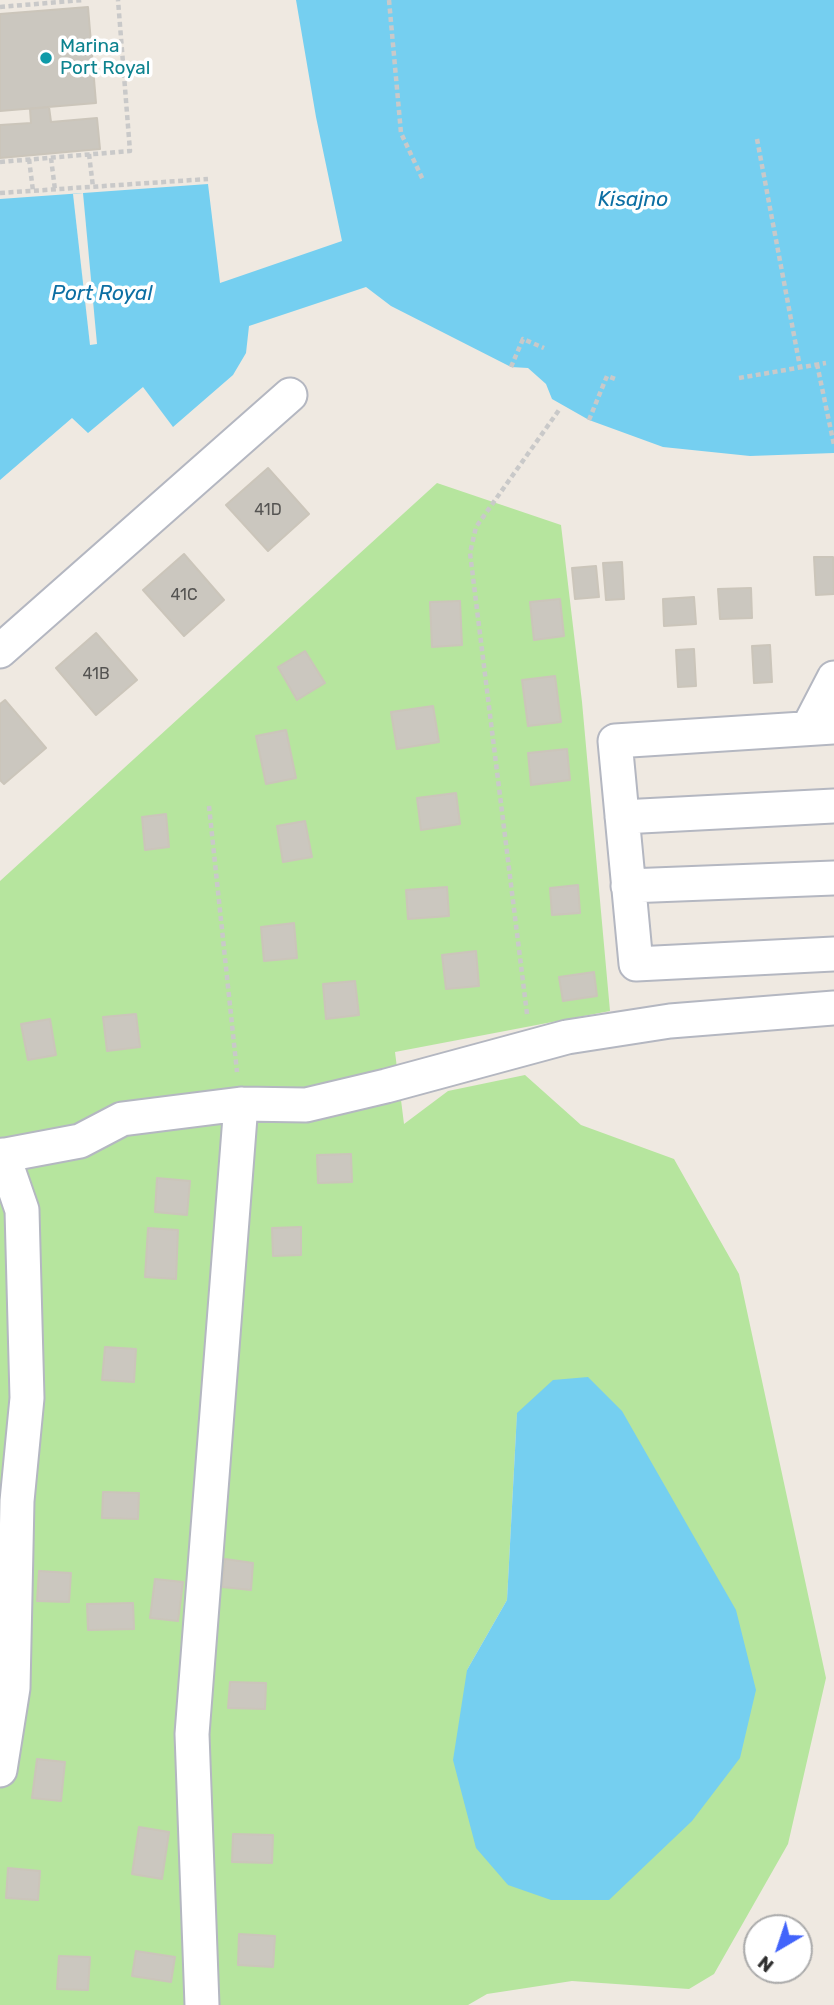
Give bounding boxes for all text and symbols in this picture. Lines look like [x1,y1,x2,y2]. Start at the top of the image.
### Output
place label: Marina Port Royal [60,36,150,80]
marker: Marina Port Royal [38,50,54,66]
water label: Kisajno [598,187,668,213]
water label: Port Royal [51,281,153,307]
house number: 41D [254,500,282,520]
house number: 41C [170,585,198,605]
house number: 41B [82,664,110,684]
north arrow [743,1914,813,1984]
text: N [753,1951,778,1977]

